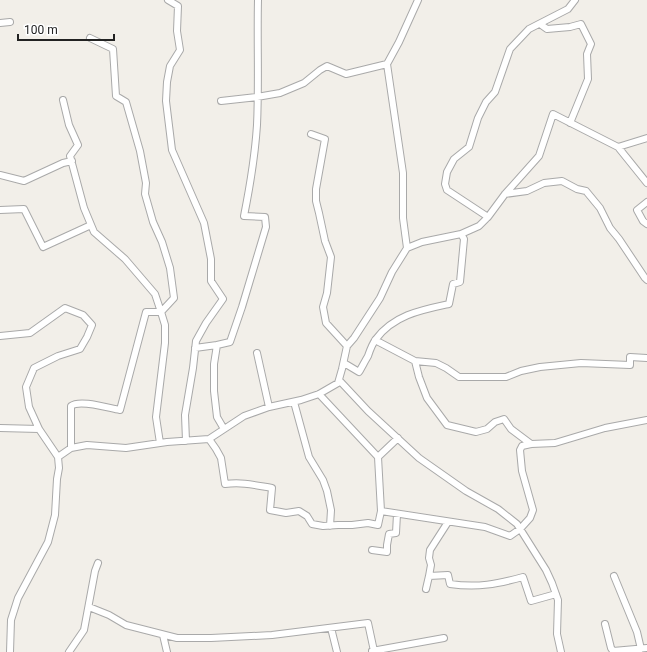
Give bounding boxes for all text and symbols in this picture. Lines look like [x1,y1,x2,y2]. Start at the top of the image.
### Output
scale bar [18,16,114,42]
text: 100 m [24,23,58,37]

